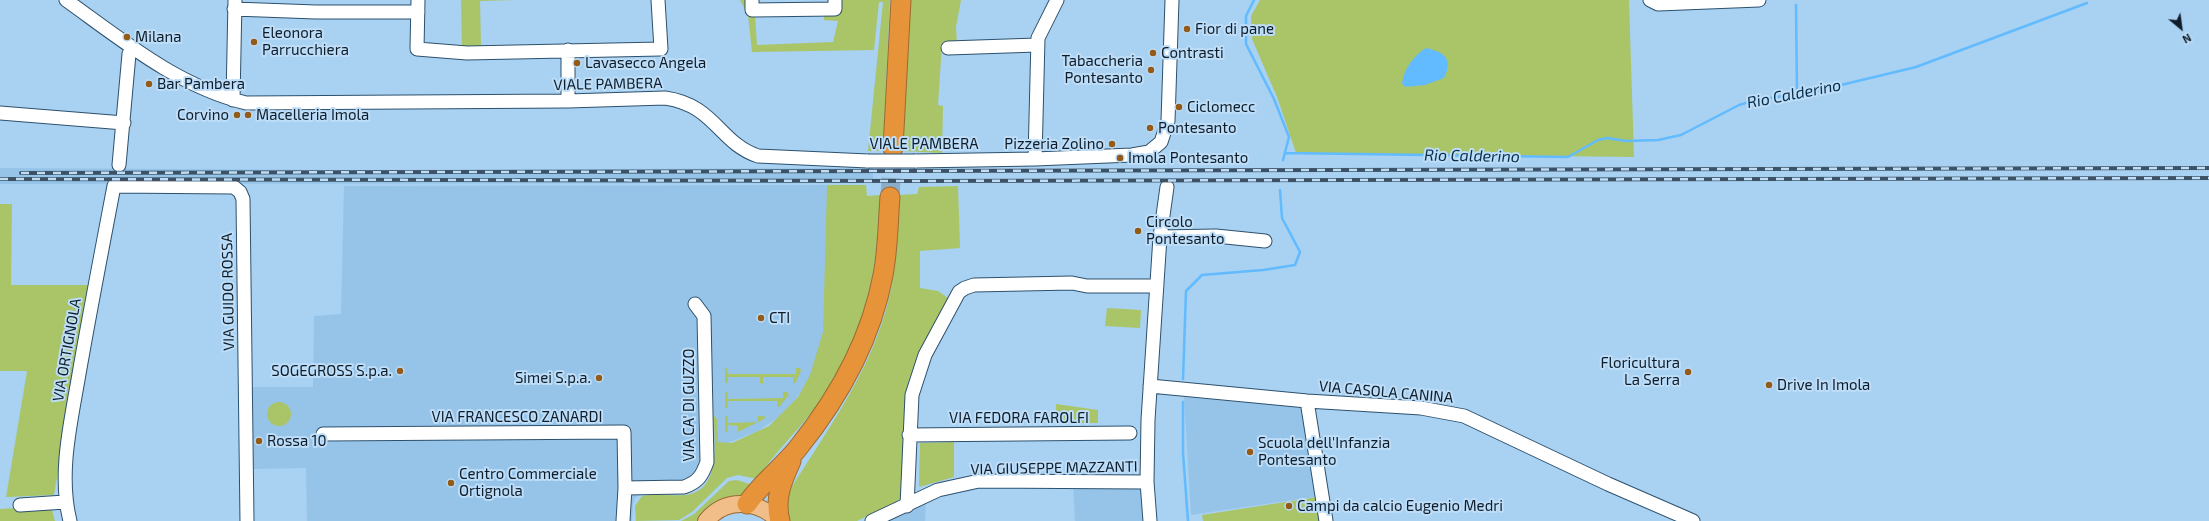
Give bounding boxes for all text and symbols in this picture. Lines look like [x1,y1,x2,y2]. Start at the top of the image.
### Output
north arrow [2161,8,2201,48]
place label: Fior di pane [1195,20,1274,38]
place label: Eleonora Parrucchiera [262,24,349,59]
marker: Fior di pane [1182,24,1192,34]
place label: Milana [135,28,182,46]
text: N [2180,31,2194,47]
marker: Milana [122,32,132,42]
marker: Eleonora Parrucchiera [249,37,259,47]
place label: Contrasti [1161,44,1224,62]
marker: Contrasti [1148,48,1158,58]
place label: Tabaccheria Pontesanto [1061,52,1143,87]
place label: Lavasecco Angela [585,54,706,72]
marker: Lavasecco Angela [572,58,582,68]
marker: Tabaccheria Pontesanto [1146,65,1156,75]
street label: VIALE PAMBERA [553,74,663,94]
place label: Bar Pambera [157,75,245,93]
water label: Rio Calderino [1745,75,1843,113]
marker: Bar Pambera [144,79,154,89]
place label: Ciclomecc [1187,98,1255,116]
marker: Ciclomecc [1174,102,1184,112]
place label: Corvino [177,106,229,124]
place label: Macelleria Imola [256,106,369,124]
marker: Corvino [232,110,242,120]
marker: Macelleria Imola [243,110,253,120]
place label: Pontesanto [1158,119,1237,137]
marker: Pontesanto [1145,123,1155,133]
street label: VIALE PAMBERA [870,135,978,153]
place label: Pizzeria Zolino [1004,135,1104,153]
marker: Pizzeria Zolino [1107,139,1117,149]
water label: Rio Calderino [1424,146,1520,166]
place label: Imola Pontesanto [1128,149,1248,167]
marker: Imola Pontesanto [1115,153,1125,163]
place label: Circolo Pontesanto [1146,213,1225,248]
marker: Circolo Pontesanto [1133,226,1143,236]
street label: VIA GUIDO ROSSA [218,233,238,351]
street label: VIA ORTIGNOLA [49,297,85,403]
place label: CTI [769,309,790,327]
marker: CTI [756,313,766,323]
street label: VIA CA' DI GUZZO [680,348,698,462]
place label: Floricultura La Serra [1600,354,1680,389]
place label: SOGEGROSS S.p.a. [271,362,392,380]
marker: SOGEGROSS S.p.a. [395,366,405,376]
marker: Floricultura La Serra [1683,367,1693,377]
place label: Simei S.p.a. [515,369,591,387]
marker: Simei S.p.a. [594,373,604,383]
place label: Drive In Imola [1777,376,1870,394]
street label: VIA CASOLA CANINA [1318,377,1454,407]
marker: Drive In Imola [1764,380,1774,390]
street label: VIA FRANCESCO ZANARDI [432,408,602,426]
street label: VIA FEDORA FAROLFI [949,409,1089,427]
place label: Rossa 10 [267,432,327,450]
place label: Scuola dell'Infanzia Pontesanto [1258,434,1390,469]
marker: Rossa 10 [254,436,264,446]
marker: Scuola dell'Infanzia Pontesanto [1245,447,1255,457]
street label: VIA GIUSEPPE MAZZANTI [970,458,1138,478]
place label: Centro Commerciale Ortignola [459,465,597,500]
marker: Centro Commerciale Ortignola [446,478,456,488]
place label: Campi da calcio Eugenio Medri [1297,497,1503,515]
marker: Campi da calcio Eugenio Medri [1284,501,1294,511]

